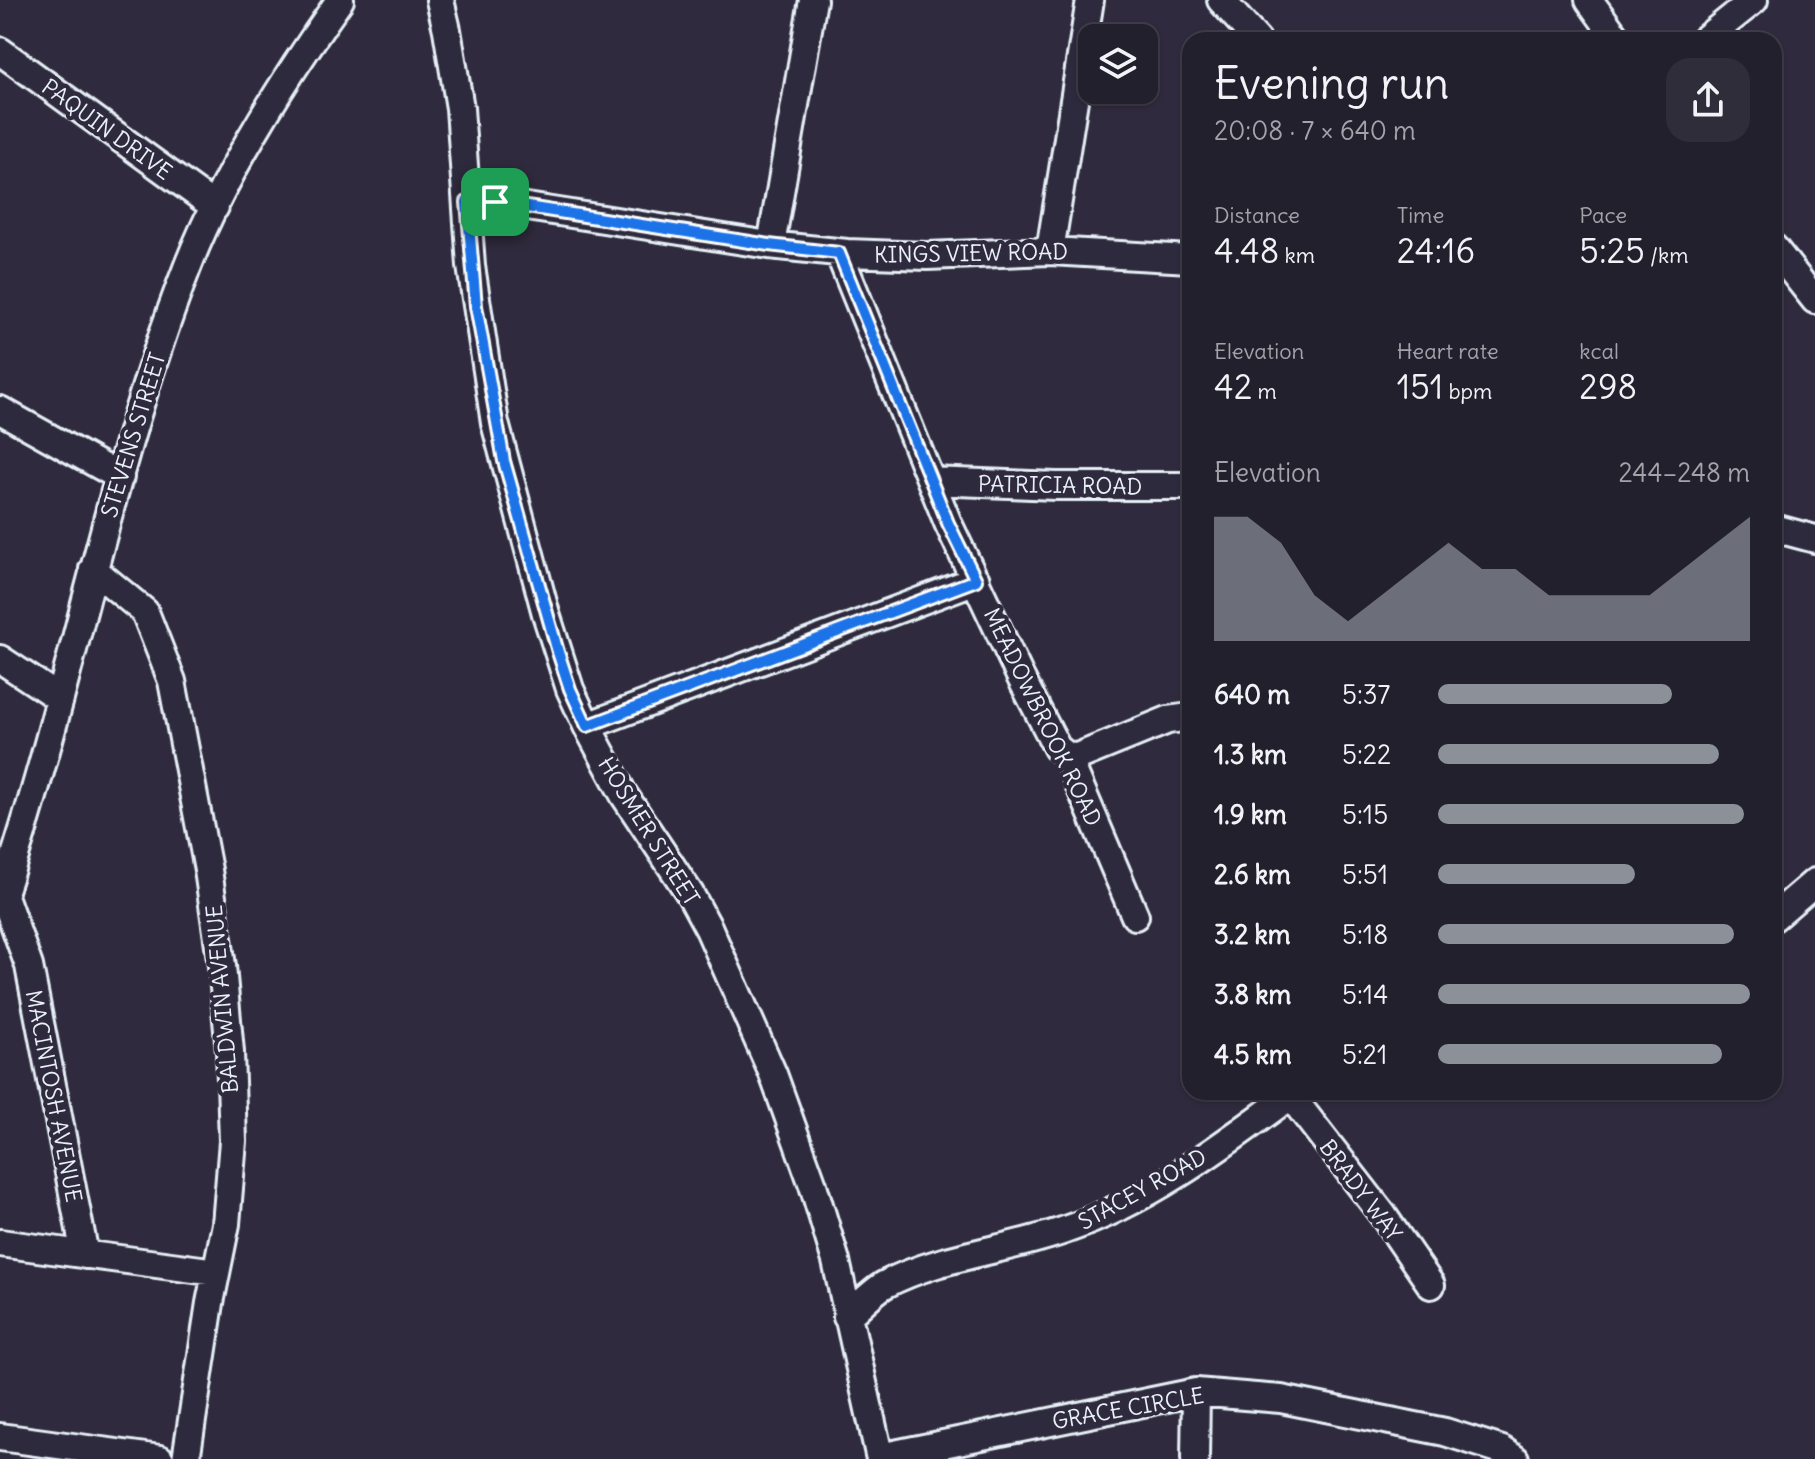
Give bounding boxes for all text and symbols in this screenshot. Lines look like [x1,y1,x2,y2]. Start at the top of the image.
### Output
map controls [1078,24,1158,104]
button: layers [1078,24,1158,104]
text: Evening run [1214,56,1449,111]
button: share [1666,58,1750,142]
street label: PAQUIN DRIVE [36,72,178,186]
text: 20:08 · 7 × 640 m [1214,114,1416,147]
pin [461,168,529,236]
icon: arrive [473,180,517,224]
text: Distance [1214,201,1300,229]
text: Time [1397,201,1444,229]
text: Pace [1579,201,1627,229]
text: 4.48 [1214,229,1279,272]
text: 24:16 [1397,229,1475,272]
text: 5:25 [1579,229,1645,272]
street label: KINGS VIEW ROAD [874,237,1068,269]
text: km [1279,241,1315,269]
text: /km [1645,241,1689,269]
text: Elevation [1214,337,1304,365]
text: Heart rate [1397,337,1499,365]
text: kcal [1579,337,1619,365]
street label: STEVENS STREET [95,349,171,521]
text: 42 [1214,365,1252,408]
text: 151 [1397,365,1443,408]
text: 298 [1579,365,1637,408]
text: m [1252,377,1277,405]
text: bpm [1443,377,1492,405]
text: Elevation [1214,456,1321,489]
text: 244–248 m [1619,456,1750,489]
street label: PATRICIA ROAD [978,470,1142,500]
street label: MEADOWBROOK ROAD [978,603,1108,831]
text: 640 m [1214,678,1290,711]
text: 5:37 [1342,678,1390,711]
text: 1.3 km [1214,738,1287,771]
text: 5:22 [1342,738,1391,771]
street label: HOSMER STREET [592,751,706,911]
text: 1.9 km [1214,798,1287,831]
text: 5:15 [1342,798,1388,831]
text: 2.6 km [1214,858,1291,891]
text: 5:51 [1342,858,1388,891]
street label: BALDWIN AVENUE [200,903,244,1095]
text: 3.2 km [1214,918,1291,951]
text: 5:18 [1342,918,1388,951]
text: 3.8 km [1214,978,1291,1011]
text: 5:14 [1342,978,1388,1011]
street label: MACINTOSH AVENUE [20,987,88,1205]
text: 4.5 km [1214,1038,1292,1071]
text: 5:21 [1342,1038,1387,1071]
street label: BRADY WAY [1314,1134,1408,1246]
street label: STACEY ROAD [1073,1142,1211,1236]
street label: GRACE CIRCLE [1050,1381,1206,1435]

